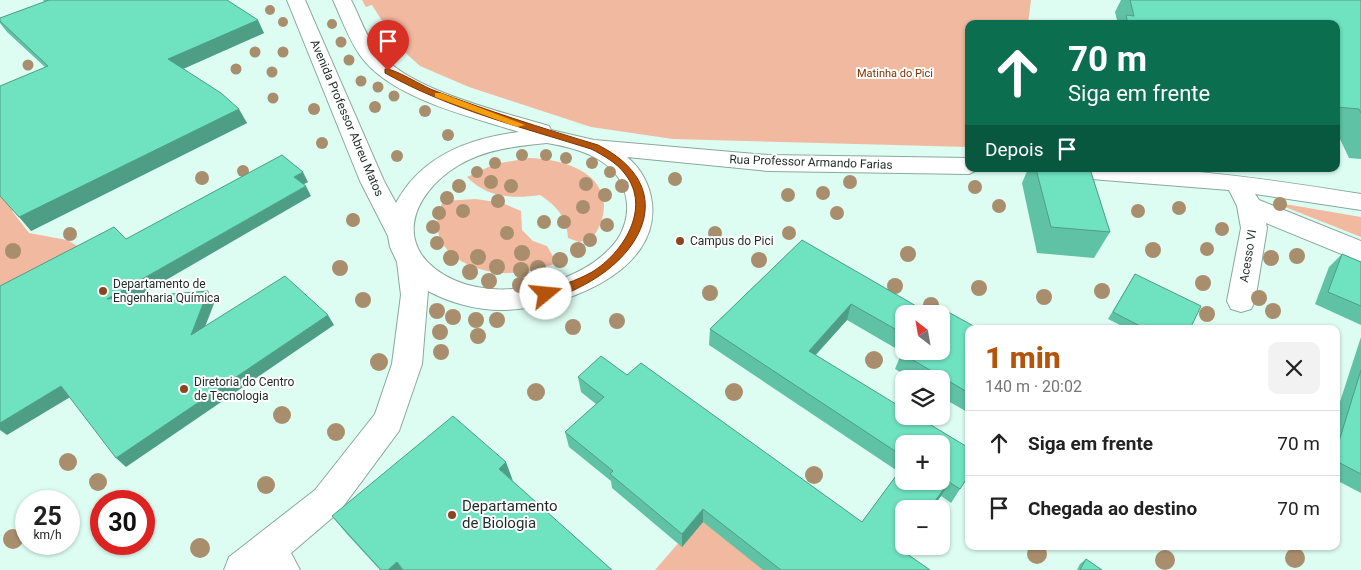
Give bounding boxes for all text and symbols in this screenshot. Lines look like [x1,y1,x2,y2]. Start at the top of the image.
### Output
pin [367,20,409,71]
icon: arrive [374,27,402,55]
street label: Avenida Professor Abreu Matos [308,38,386,198]
text: 70 m [1068,39,1147,80]
icon: ahead [985,40,1050,105]
park label: Matinha do Pici [857,67,933,80]
text: Siga em frente [1068,81,1210,106]
icon: arrive [1053,135,1081,163]
text: Depois [985,138,1043,161]
street label: Rua Professor Armando Farias [729,152,893,172]
street label: Acesso VI [1237,228,1259,284]
place label: Campus do Pici [690,234,774,248]
marker: Campus do Pici [674,235,686,247]
position arrow [519,267,571,319]
place label: Departamento de Engenharia Química [113,277,220,305]
marker: Departamento de Engenharia Química [97,285,109,297]
north arrow [895,305,950,360]
map controls [895,305,950,555]
text: 1 min [985,340,1061,375]
button: close [1268,342,1320,394]
button: layers [895,370,950,425]
place label: Diretoria do Centro de Tecnologia [194,375,295,403]
text: 140 m · 20:02 [985,377,1082,396]
marker: Diretoria do Centro de Tecnologia [178,383,190,395]
icon: ahead [985,429,1013,457]
text: Siga em frente [1028,432,1153,455]
text: 70 m [1277,432,1320,455]
button: + [895,435,950,490]
speed limit sign: 30 [90,490,155,555]
icon: arrive [985,494,1013,522]
place label: Departamento de Biologia [462,497,558,532]
text: Chegada ao destino [1028,497,1197,520]
text: 70 m [1277,497,1320,520]
button: − [895,500,950,555]
text: 25 [33,502,62,531]
marker: Departamento de Biologia [446,509,458,521]
text: km/h [33,528,62,542]

